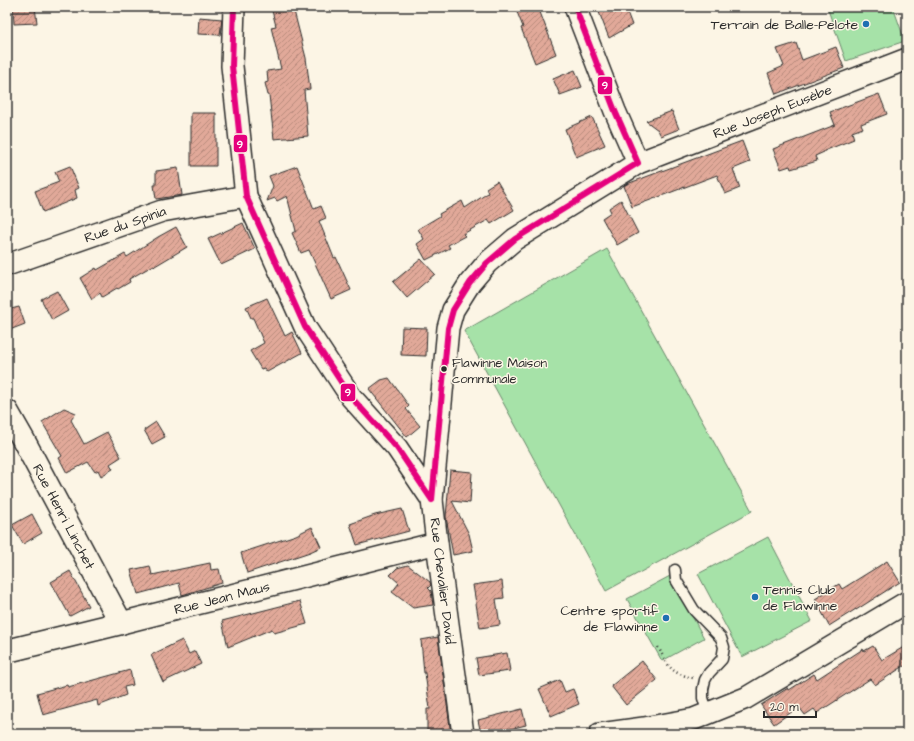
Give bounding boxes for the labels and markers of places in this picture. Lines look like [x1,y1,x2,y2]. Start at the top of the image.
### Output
place label: Terrain de Balle-Pelote [711,15,858,35]
marker: Terrain de Balle-Pelote [861,19,871,29]
place label: Flawinne Maison communale [452,354,548,388]
marker: Flawinne Maison communale [439,364,449,374]
place label: Tennis Club de Flawinne [763,580,838,616]
marker: Tennis Club de Flawinne [750,592,760,602]
place label: Centre sportif de Flawinne [560,601,659,637]
marker: Centre sportif de Flawinne [661,613,671,623]

